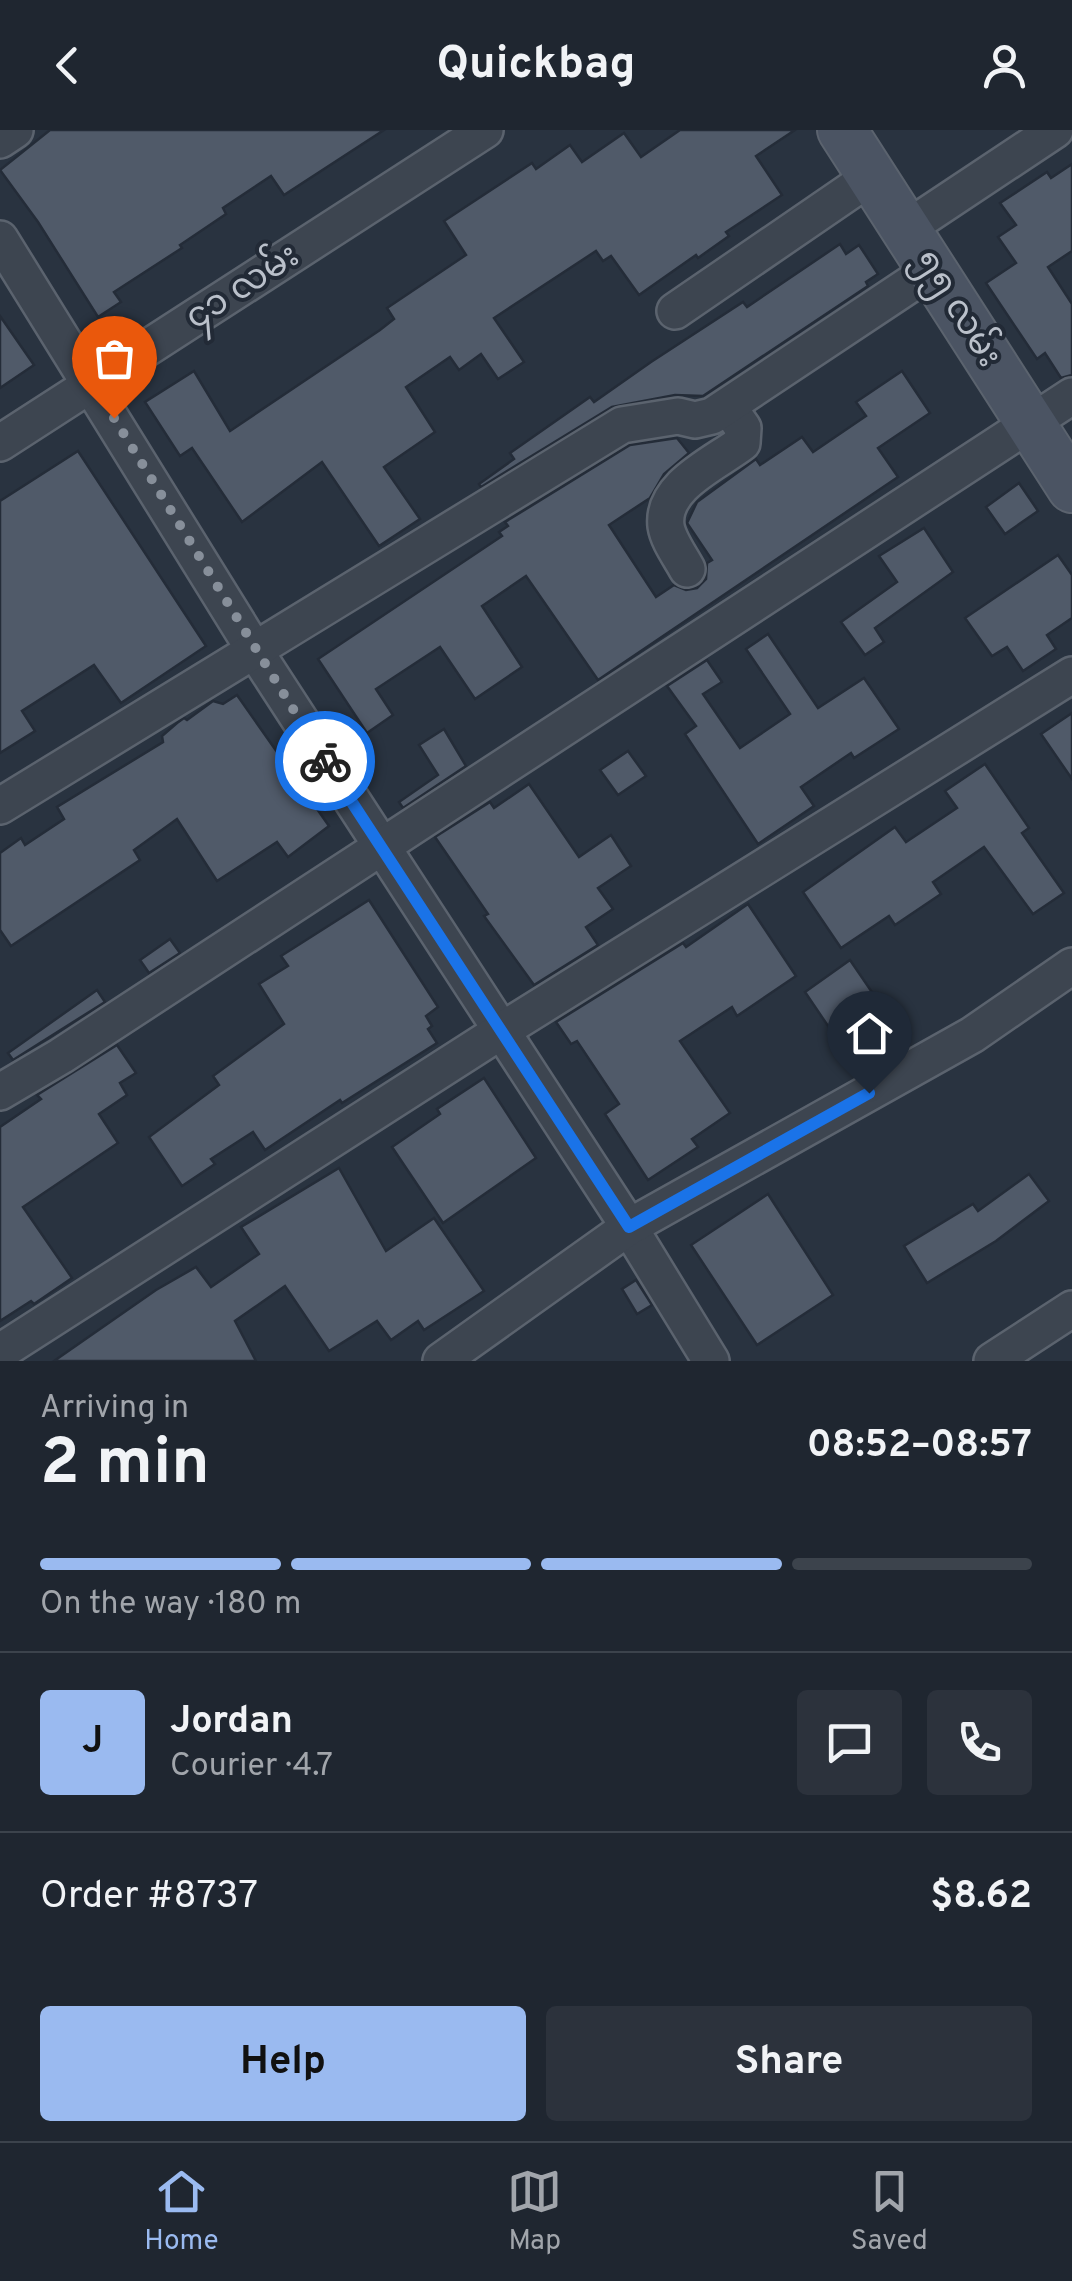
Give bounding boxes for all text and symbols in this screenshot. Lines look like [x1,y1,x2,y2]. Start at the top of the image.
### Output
text: Quickbag [437,37,635,94]
icon: back [40,38,95,93]
icon: person [977,38,1032,93]
street label: ၄၁ လမ်း [175,231,310,344]
street label: ၅၅ လမ်း [901,239,1015,378]
pin [72,316,157,419]
icon: bag [87,331,142,386]
courier [275,711,375,811]
icon: bike [298,734,353,789]
pin [827,991,912,1094]
icon: home [842,1006,897,1061]
text: Arriving in [40,1389,189,1429]
text: 08:52–08:57 [807,1422,1032,1471]
text: 2 min [40,1425,210,1507]
text: On the way · 180 m [40,1585,301,1625]
button: chat [797,1690,902,1795]
button: phone [927,1690,1032,1795]
text: Jordan [170,1698,293,1747]
text: J [82,1718,103,1767]
text: Courier · 4.7 [170,1747,333,1787]
text: Order #8737 [40,1873,258,1922]
text: $8.62 [930,1873,1032,1922]
button: Help [40,2006,526,2121]
button: Share [546,2006,1032,2121]
tab: Home [144,2164,219,2260]
tab: Map [507,2164,562,2260]
tab: Saved [851,2164,928,2260]

